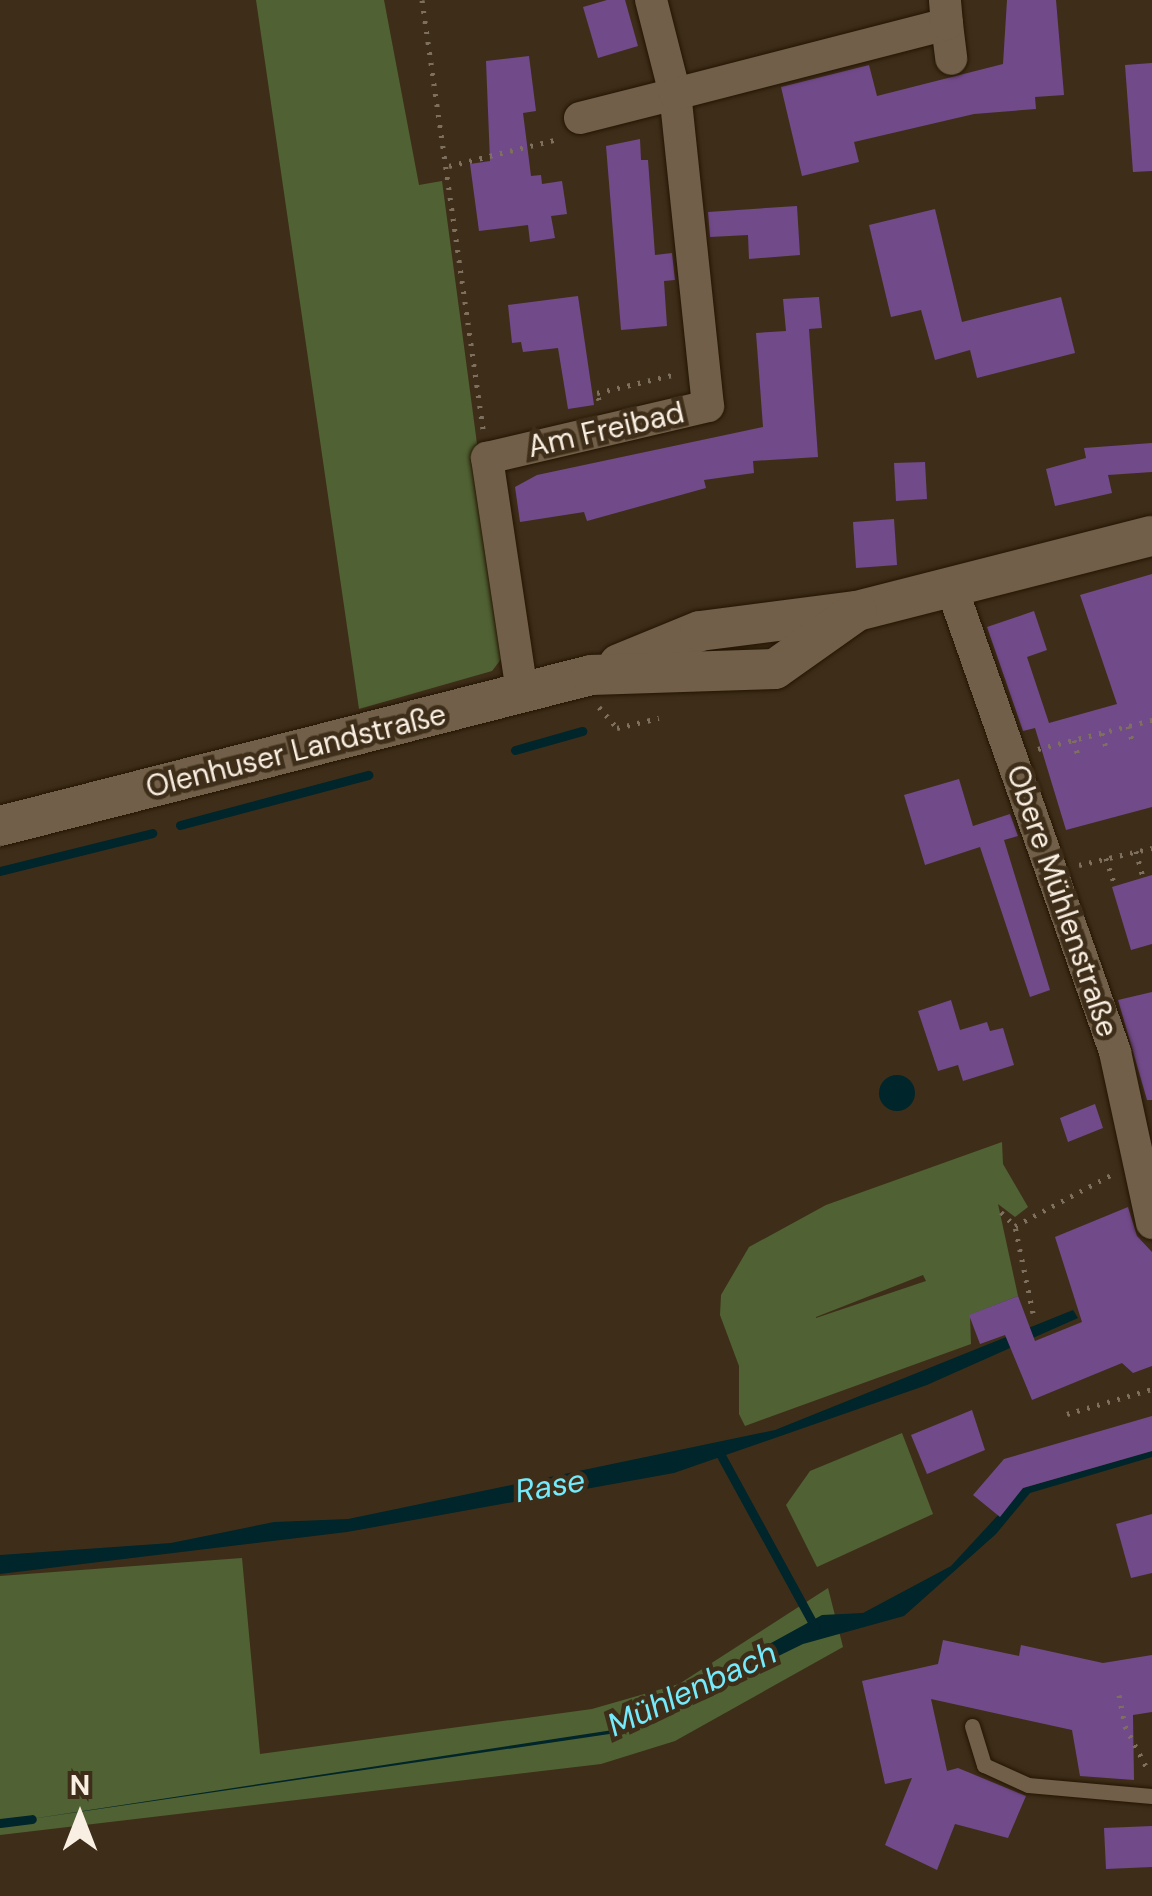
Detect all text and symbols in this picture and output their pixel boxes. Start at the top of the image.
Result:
street label: Am Freibad [524,395,688,465]
street label: Olenhuser Landstraße [142,696,450,806]
street label: Obere Mühlenstraße [999,760,1125,1042]
water label: Rase [512,1461,588,1511]
water label: Mühlenbach [601,1633,783,1745]
north arrow [30,1766,130,1866]
text: N [70,1767,90,1804]

